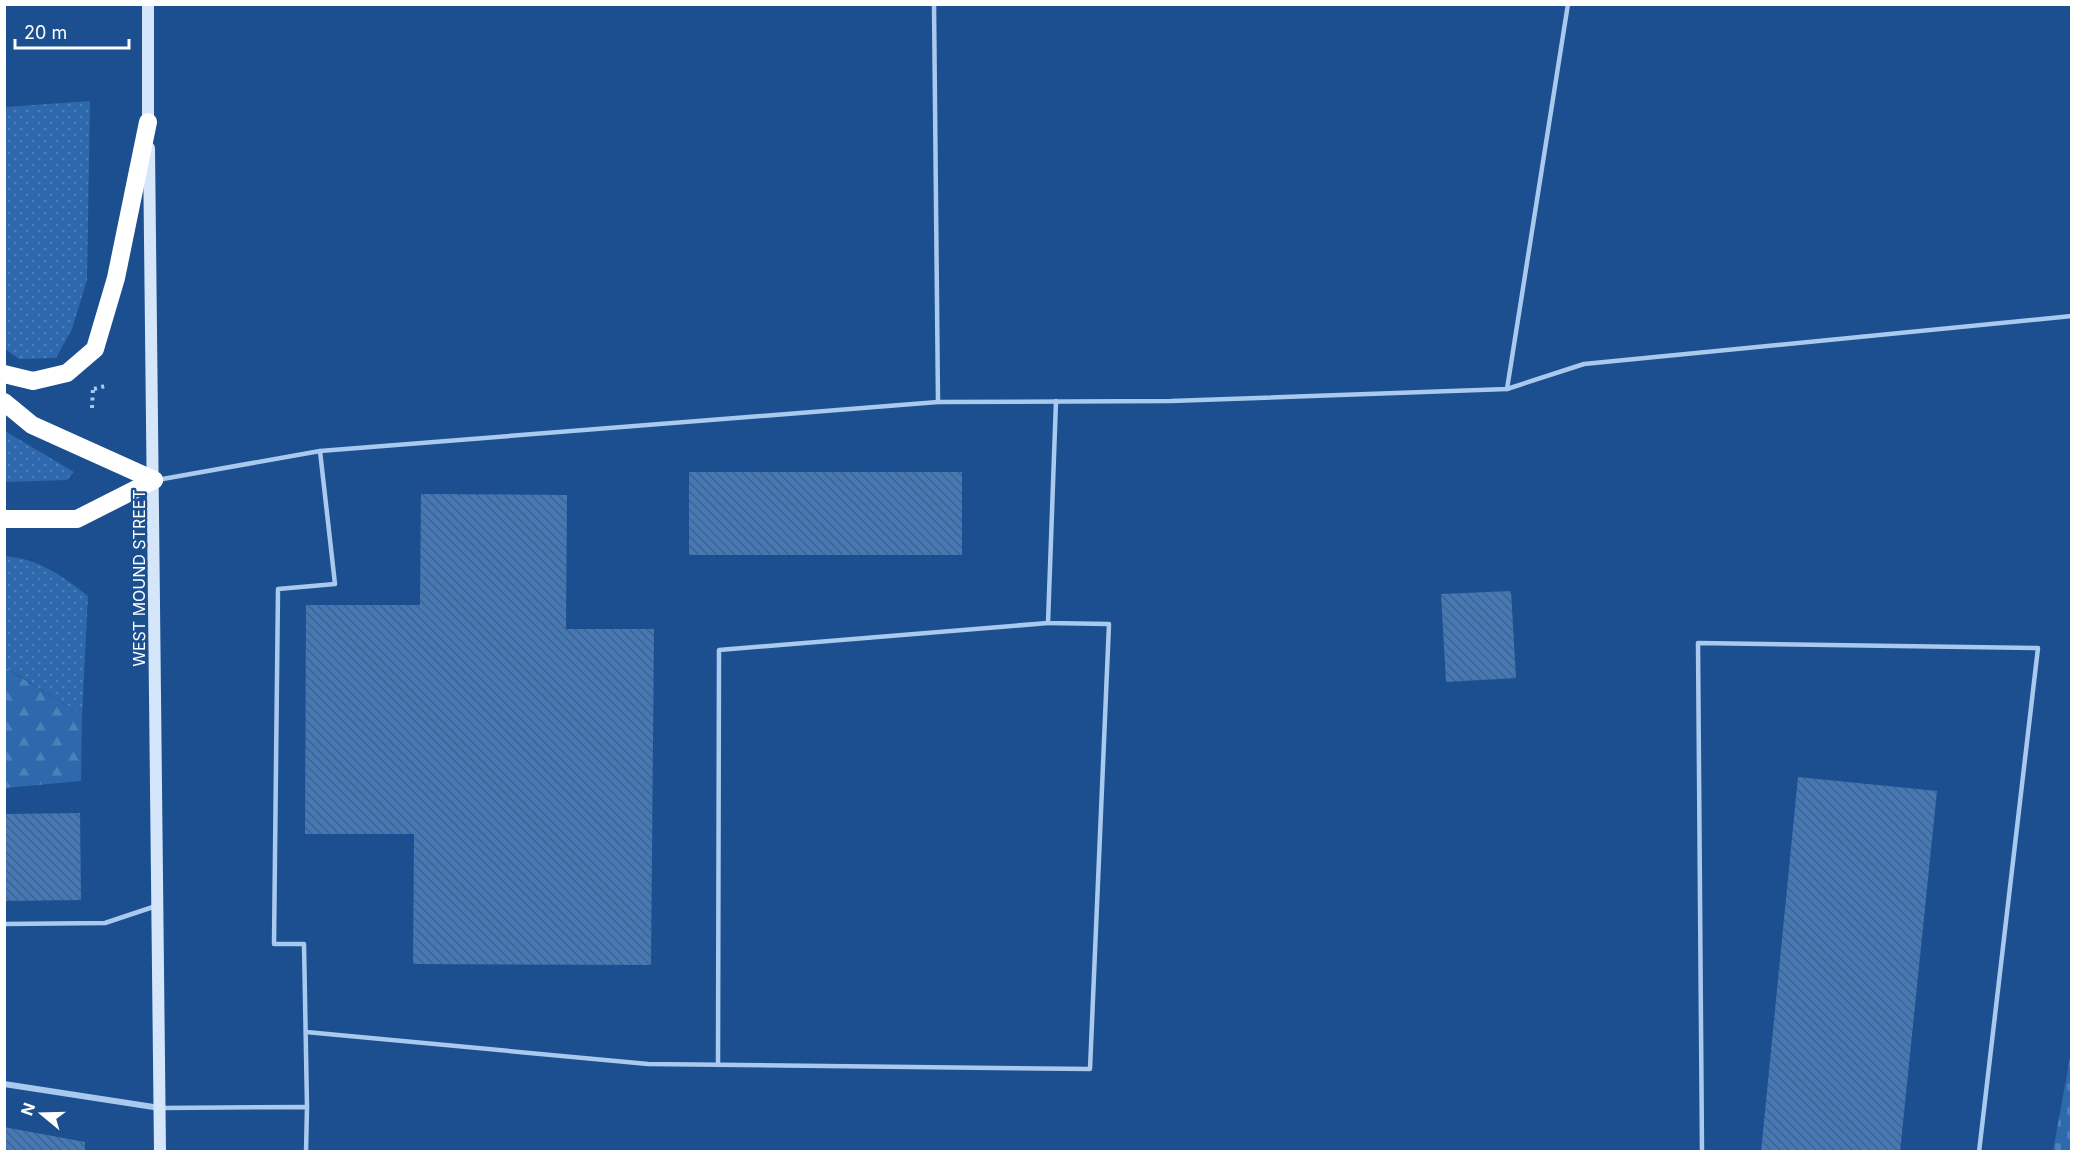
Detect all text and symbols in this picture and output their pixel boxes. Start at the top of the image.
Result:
scale bar [15,12,129,50]
text: 20 m [24,22,67,43]
street label: WEST MOUND STREET [129,489,149,667]
north arrow [12,1084,72,1144]
text: N [16,1100,39,1118]

